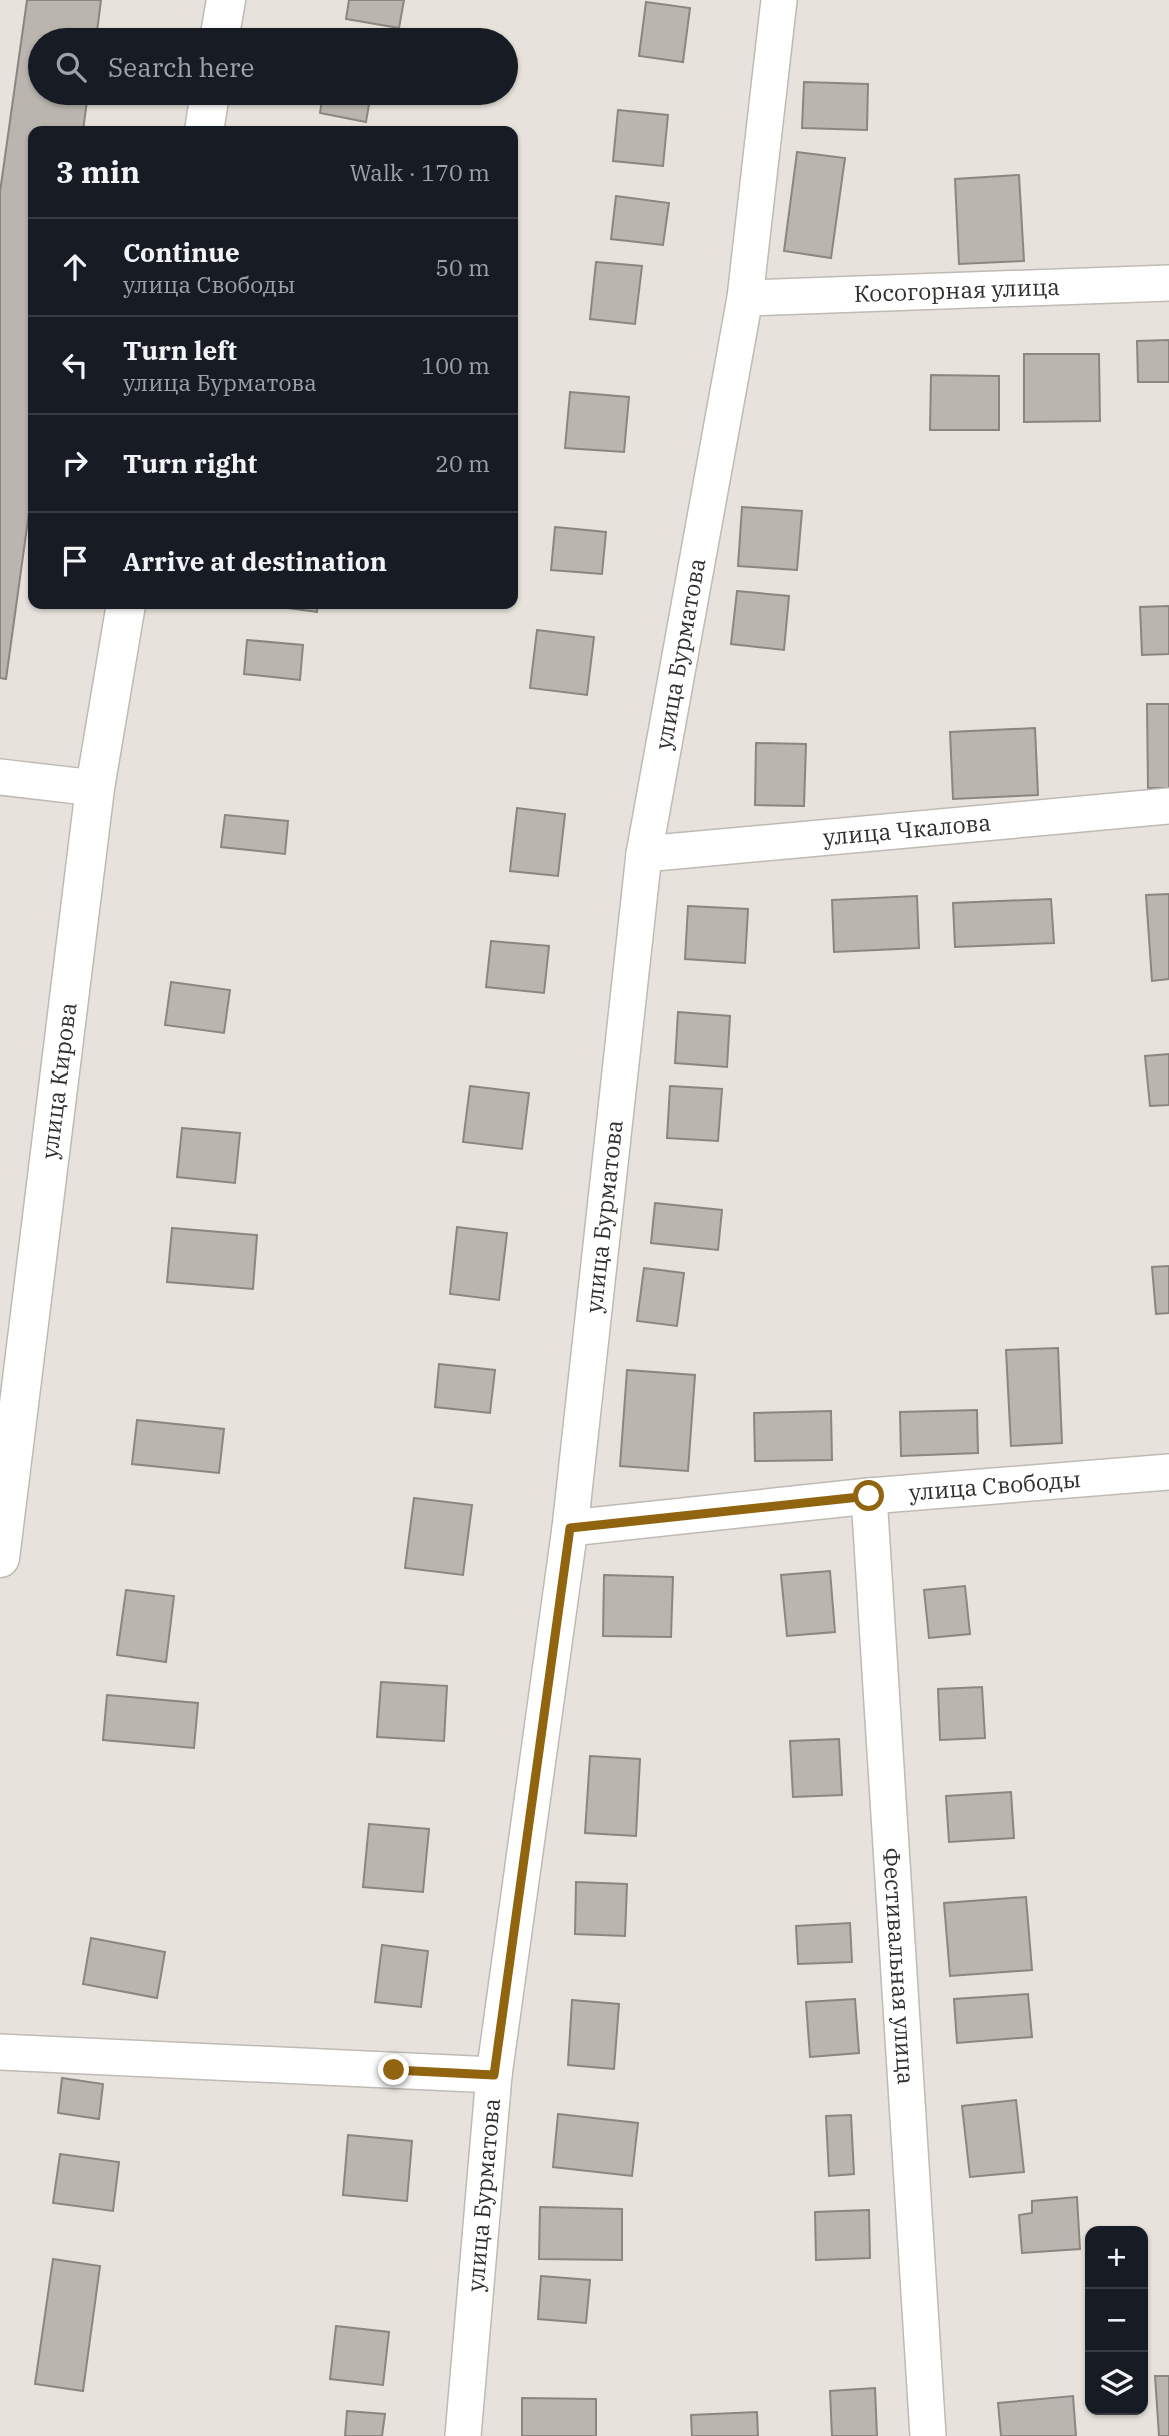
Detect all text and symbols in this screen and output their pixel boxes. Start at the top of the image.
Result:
search box [28,28,518,105]
icon: search [52,48,90,86]
text: Search here [108,50,254,84]
text: 3 min [56,152,140,191]
text: Walk · 170 m [349,157,490,187]
text: Continue [123,235,240,269]
icon: ahead [56,248,94,286]
text: 50 m [435,252,490,282]
text: улица Свободы [123,269,295,299]
street label: Косогорная улица [853,271,1060,308]
text: Turn left [123,333,237,367]
icon: left [56,346,94,384]
text: 100 m [421,350,490,380]
text: улица Бурматова [123,367,317,397]
icon: right [56,444,94,482]
text: Turn right [123,446,257,480]
text: 20 m [435,448,490,478]
icon: arrive [56,542,94,580]
text: Arrive at destination [123,544,387,578]
street label: улица Бурматова [647,556,711,752]
street label: улица Чкалова [822,806,992,852]
street label: улица Кирова [33,1001,82,1160]
street label: улица Бурматова [578,1118,629,1314]
street label: улица Свободы [908,1463,1082,1507]
route start [853,1480,884,1511]
street label: Фестивальная улица [877,1847,922,2085]
route end [378,2054,409,2085]
street label: улица Бурматова [459,2097,506,2293]
map controls [1085,2226,1148,2415]
button: + [1085,2226,1148,2289]
button: − [1085,2289,1148,2352]
button: layers [1085,2352,1148,2415]

